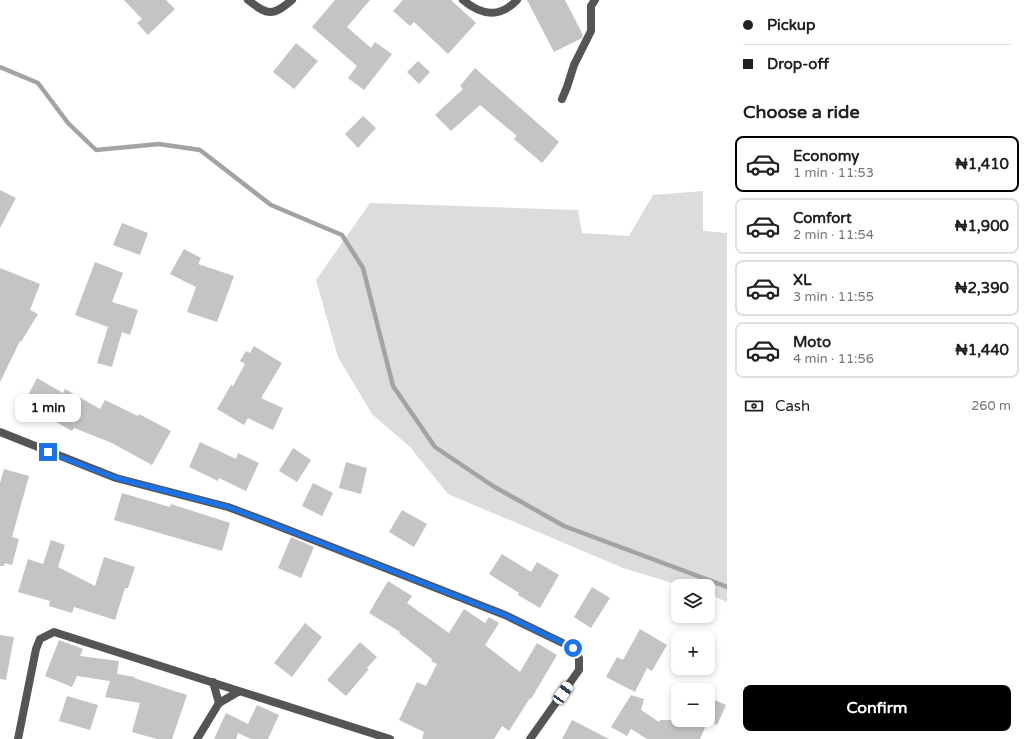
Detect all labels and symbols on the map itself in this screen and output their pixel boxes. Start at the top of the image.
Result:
callout: 1 min [15,394,81,422]
route end [39,443,57,461]
route start [564,639,582,657]
car [551,680,575,706]

